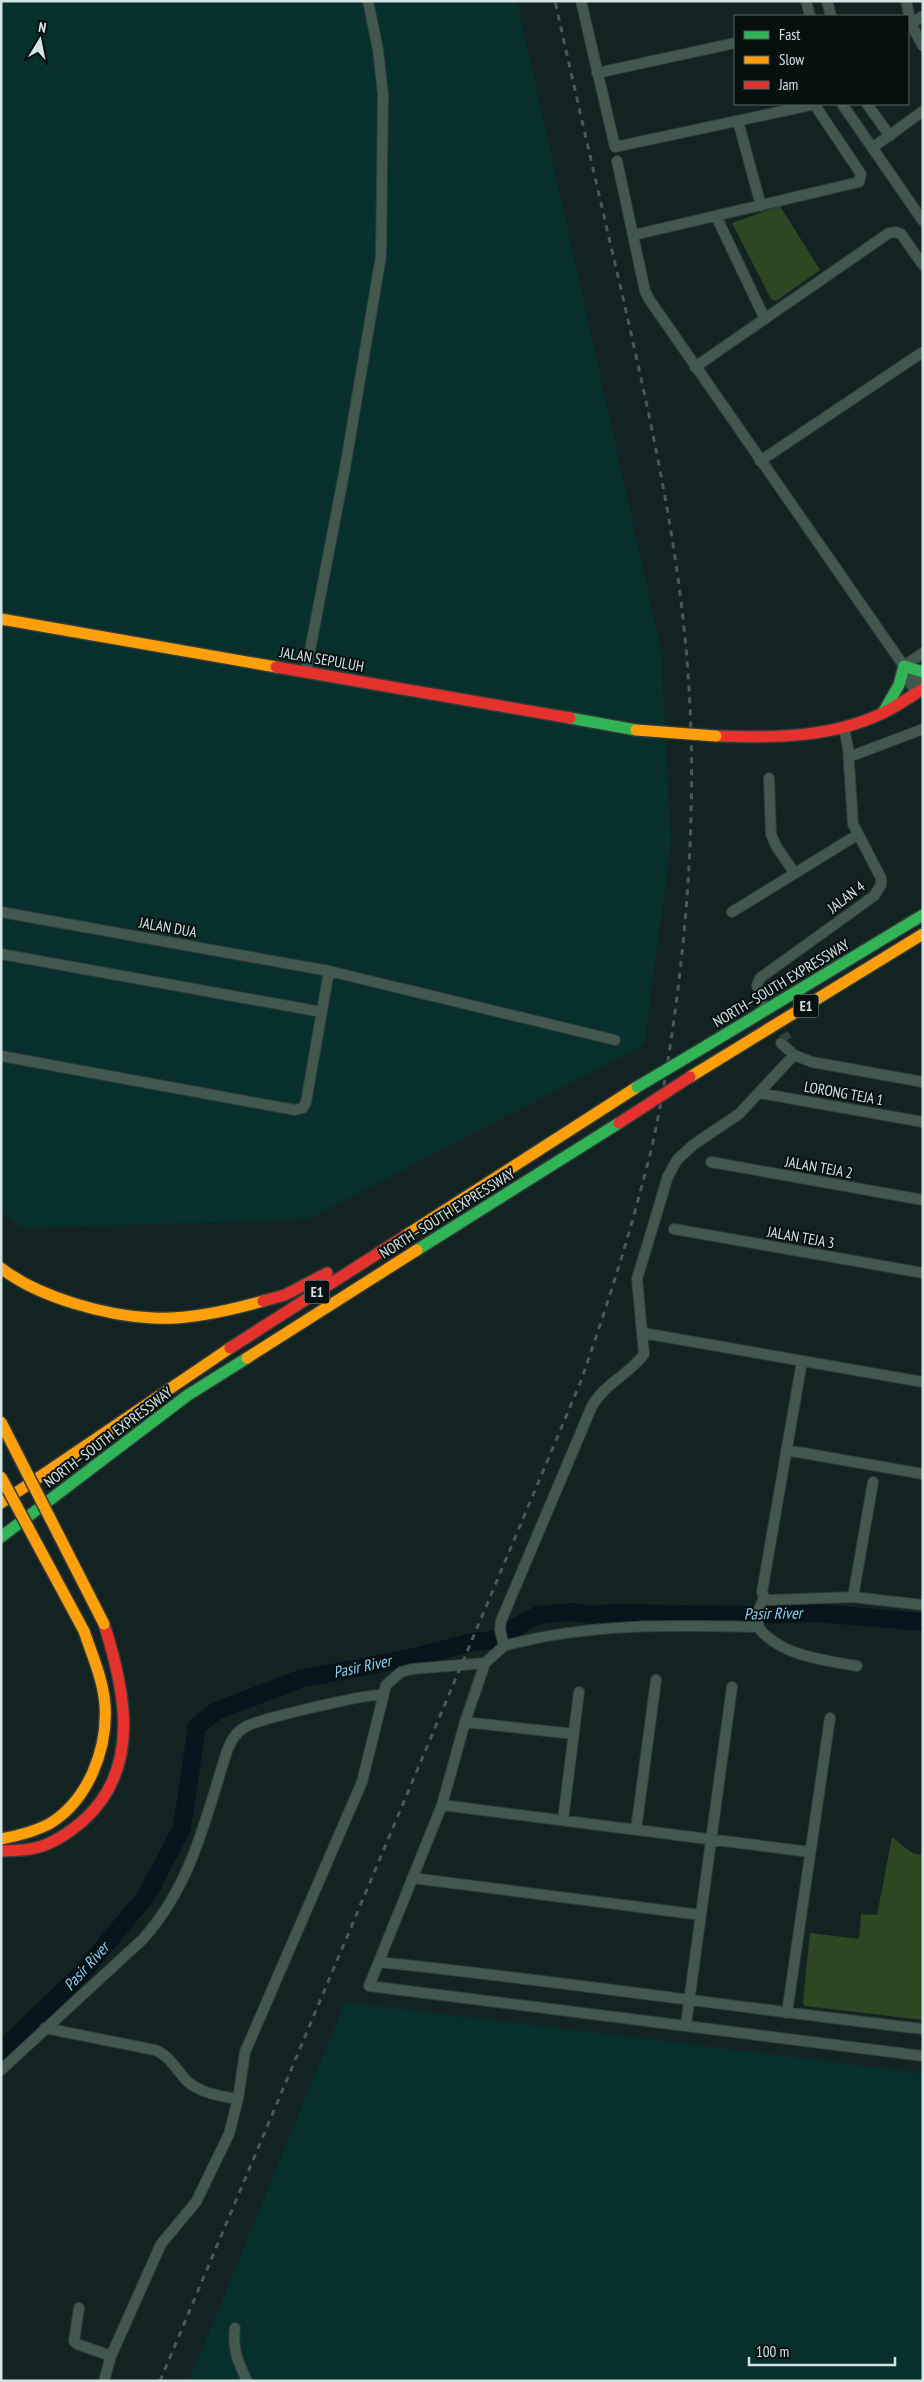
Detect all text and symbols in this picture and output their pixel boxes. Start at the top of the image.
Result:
north arrow [15,15,65,65]
legend [734,15,909,105]
text: N [37,18,48,37]
text: Fast [779,25,800,44]
text: Slow [779,50,804,69]
text: Jam [778,75,798,94]
street label: JALAN SEPULUH [278,642,365,676]
street label: JALAN 4 [823,877,869,918]
street label: JALAN DUA [137,912,199,942]
street label: NORTH–SOUTH EXPRESSWAY [709,935,853,1031]
road number: E1 [794,994,818,1018]
street label: LORONG TEJA 1 [803,1077,885,1109]
street label: JALAN TEJA 2 [783,1152,854,1182]
street label: NORTH–SOUTH EXPRESSWAY [376,1164,518,1262]
street label: JALAN TEJA 3 [765,1222,836,1252]
road number: E1 [304,1280,330,1304]
street label: NORTH–SOUTH EXPRESSWAY [40,1382,176,1491]
water label: Pasir River [744,1602,805,1624]
water label: Pasir River [331,1650,395,1682]
water label: Pasir River [59,1936,115,1994]
scale bar [749,2334,895,2366]
text: 100 m [756,2342,789,2361]

